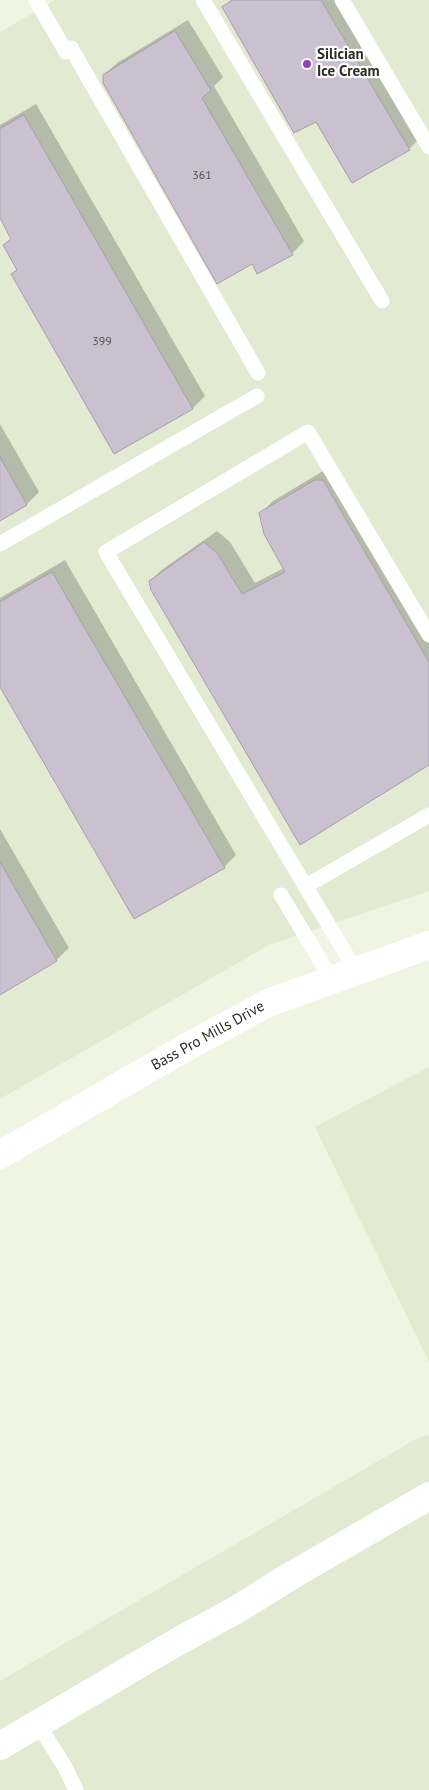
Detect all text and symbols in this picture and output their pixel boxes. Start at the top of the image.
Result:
place label: Silician Ice Cream [317,46,380,81]
marker: Silician Ice Cream [301,58,313,70]
house number: 361 [192,169,212,183]
house number: 399 [92,335,112,349]
street label: Bass Pro Mills Drive [148,997,268,1075]

